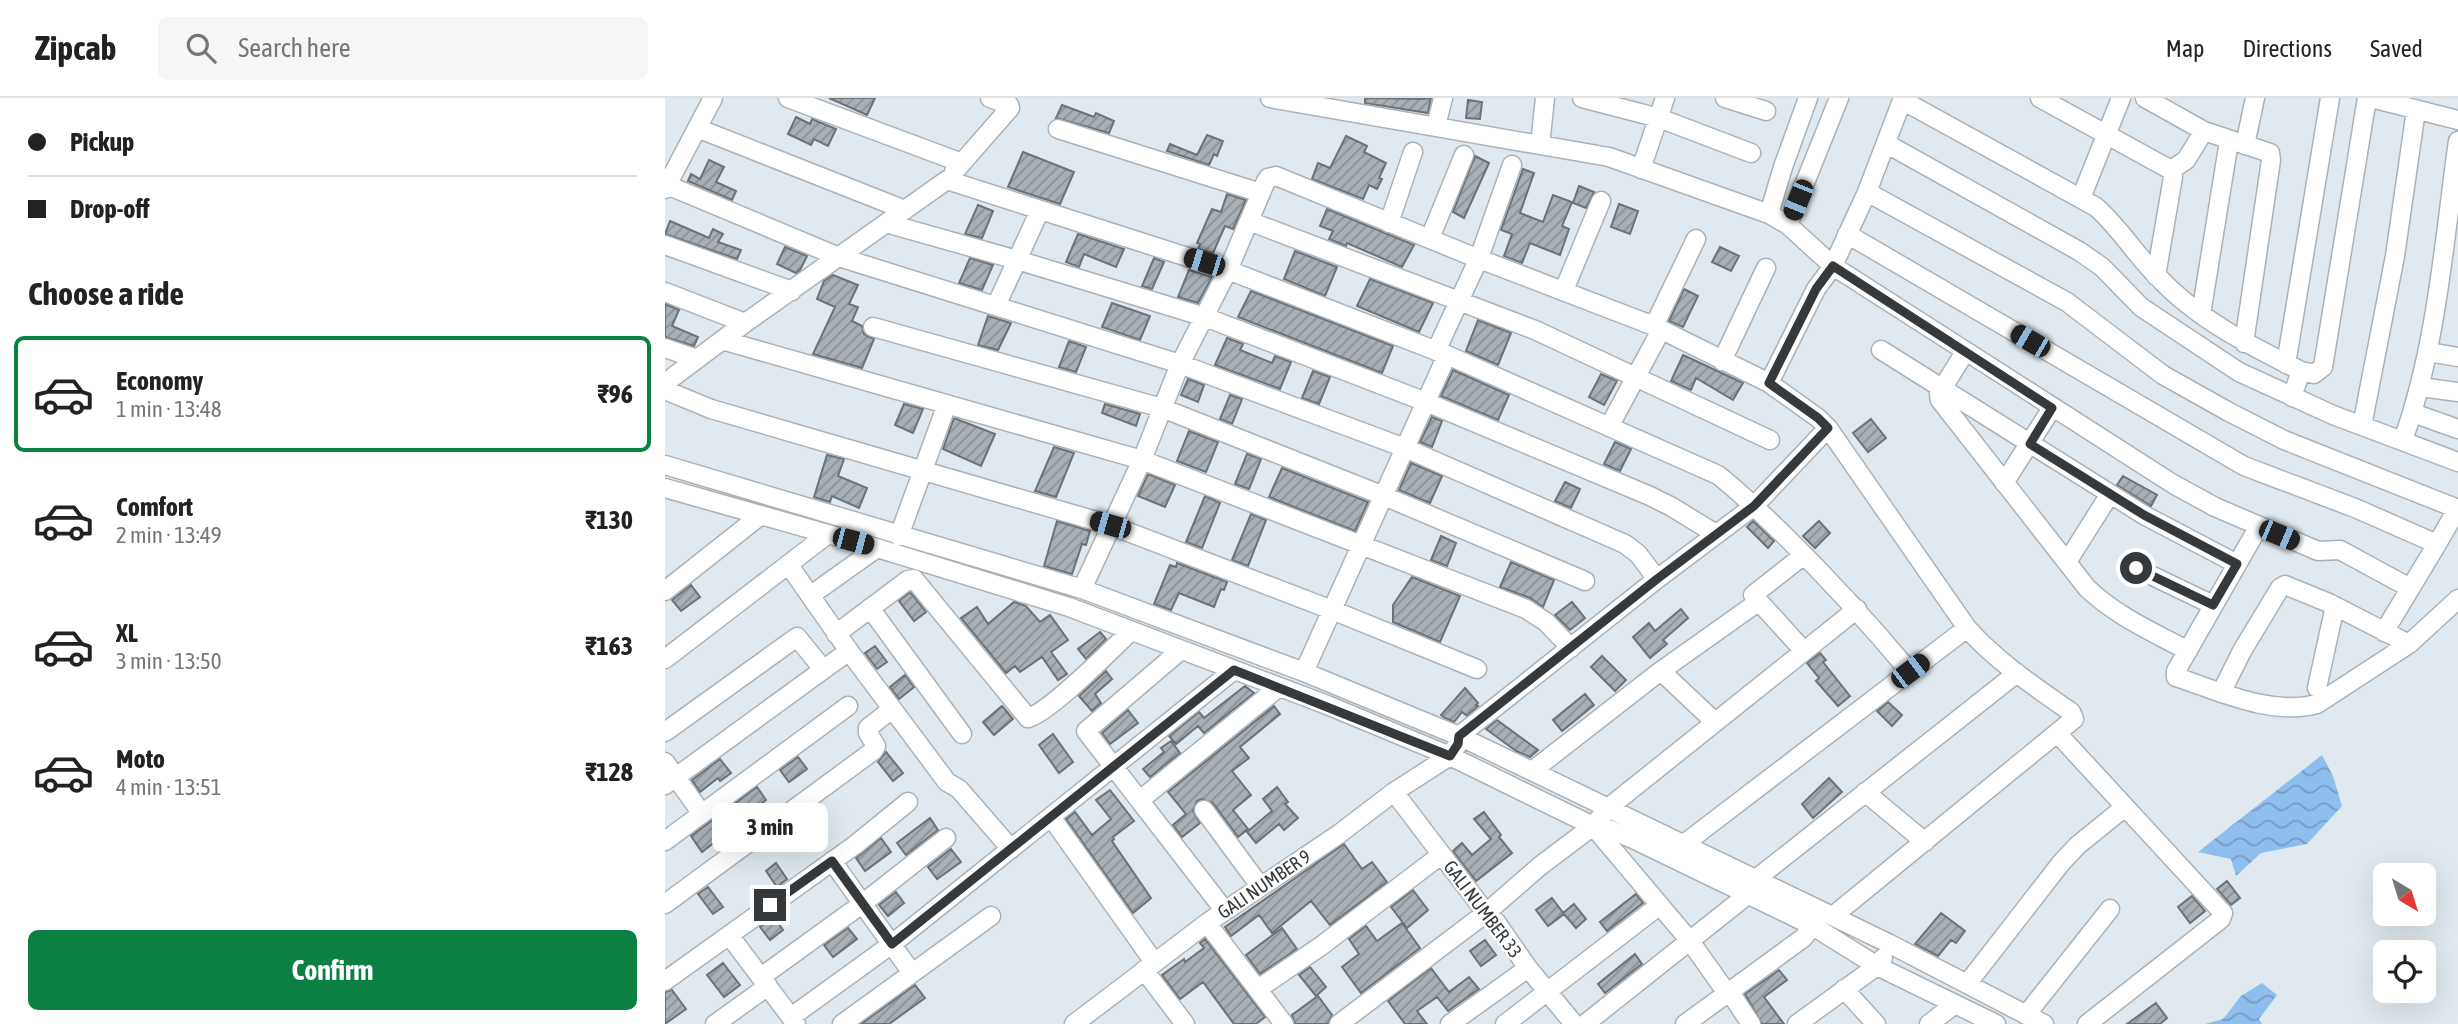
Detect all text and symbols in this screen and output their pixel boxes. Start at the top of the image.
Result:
search box [158,17,648,80]
text: Zipcab [35,29,116,67]
icon: search [182,29,220,67]
text: Search here [238,33,350,63]
text: Map [2166,35,2204,62]
text: Directions [2242,35,2332,62]
text: Saved [2370,35,2423,62]
text: Pickup [70,127,134,157]
car [1781,177,1816,223]
text: Drop-off [70,194,150,224]
car [1181,246,1228,278]
text: Choose a ride [28,275,184,312]
car [2007,321,2054,361]
icon: car [32,363,95,426]
text: Economy [116,366,203,396]
text: ₹96 [597,379,633,409]
text: 1 min · 13:48 [116,396,222,422]
icon: car [32,489,95,552]
text: Comfort [116,492,193,522]
text: ₹130 [585,505,633,535]
car [1087,509,1134,541]
car [2256,517,2303,553]
text: 2 min · 13:49 [116,522,222,548]
car [830,525,877,557]
route start [2120,552,2152,584]
icon: car [32,615,95,678]
text: XL [116,618,138,648]
text: ₹163 [585,631,633,661]
text: 3 min · 13:50 [116,648,222,674]
car [1887,650,1934,692]
icon: car [32,741,95,804]
text: Moto [116,744,165,774]
text: ₹128 [585,757,633,787]
text: 4 min · 13:51 [116,774,222,800]
callout: 3 min [712,804,828,852]
text: 3 min [747,814,793,840]
street label: GALI NUMBER 9 [1213,845,1315,923]
street label: GALI NUMBER 33 [1439,856,1527,962]
north arrow [2373,863,2436,926]
map controls [2373,863,2436,1003]
route end [754,889,786,921]
button: Confirm [28,930,637,1010]
button: locate [2373,940,2436,1003]

